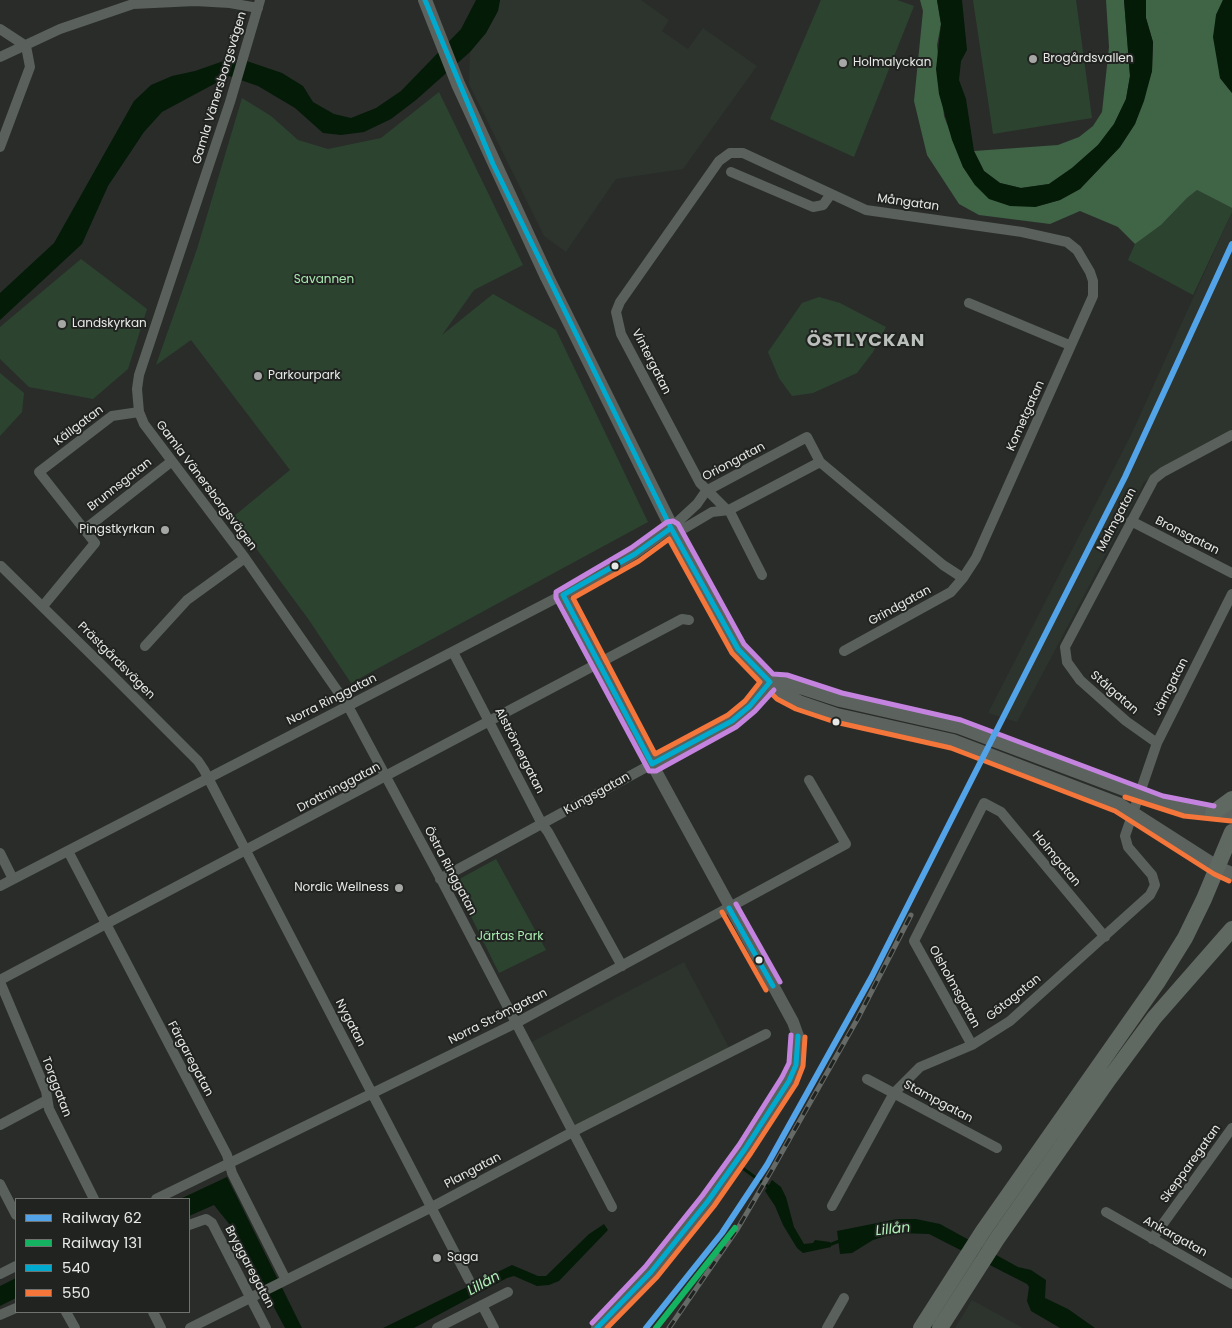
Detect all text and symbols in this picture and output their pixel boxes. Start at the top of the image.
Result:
street label: Gamla Vänersborgsvägen [190,10,250,166]
place label: Brogårdsvallen [1043,52,1133,66]
marker: Brogårdsvallen [1027,53,1039,65]
place label: Holmalyckan [853,56,931,70]
marker: Holmalyckan [837,57,849,69]
street label: Mångatan [876,192,940,214]
park label: Savannen [294,273,354,287]
place label: Landskyrkan [72,317,147,331]
marker: Landskyrkan [56,318,68,330]
street label: Vintergatan [628,327,674,397]
district label: ÖSTLYCKAN [806,330,926,352]
place label: Parkourpark [268,369,340,383]
marker: Parkourpark [252,370,264,382]
street label: Kometgatan [1004,379,1048,453]
street label: Källgatan [52,403,106,449]
street label: Gamla Vänersborgsvägen [152,418,260,554]
street label: Oriongatan [700,440,768,484]
street label: Brunnsgatan [85,455,155,515]
street label: Malmgatan [1094,486,1140,554]
street label: Bronsgatan [1153,514,1221,558]
place label: Pingstkyrkan [79,523,155,537]
marker: Pingstkyrkan [159,524,171,536]
unlabelled marker [610,561,620,571]
street label: Grindgatan [866,583,934,629]
street label: Prästgårdsvägen [74,619,158,703]
street label: Järngatan [1150,656,1192,718]
street label: Stålgatan [1087,668,1141,718]
street label: Norra Ringgatan [285,671,379,729]
street label: Alströmergatan [491,706,547,796]
unlabelled marker [831,717,841,727]
street label: Drottninggatan [295,760,383,816]
street label: Kungsgatan [561,770,633,818]
street label: Östra Ringgatan [421,824,479,918]
street label: Holmgatan [1029,828,1083,890]
place label: Nordic Wellness [294,881,389,895]
marker: Nordic Wellness [393,882,405,894]
park label: Järtas Park [477,930,543,944]
street label: Olsholmsgatan [925,943,983,1031]
unlabelled marker [754,955,764,965]
street label: Götagatan [984,972,1044,1024]
street label: Norra Strömgatan [446,986,550,1048]
street label: Nygatan [332,997,368,1049]
street label: Färgaregatan [164,1019,216,1099]
street label: Torggatan [38,1055,74,1119]
street label: Stampgatan [901,1078,975,1126]
street label: Skepparegatan [1158,1122,1224,1206]
street label: Plangatan [442,1150,504,1192]
legend [15,1198,190,1313]
text: Railway 62 [62,1207,142,1228]
street label: Ankargatan [1140,1214,1210,1260]
water label: Lillån [875,1220,911,1240]
street label: Bryggaregatan [221,1223,277,1311]
text: Railway 131 [62,1232,142,1253]
place label: Saga [447,1251,478,1265]
marker: Saga [431,1252,443,1264]
text: 540 [62,1257,90,1278]
water label: Lillån [465,1268,503,1300]
text: 550 [62,1282,90,1303]

